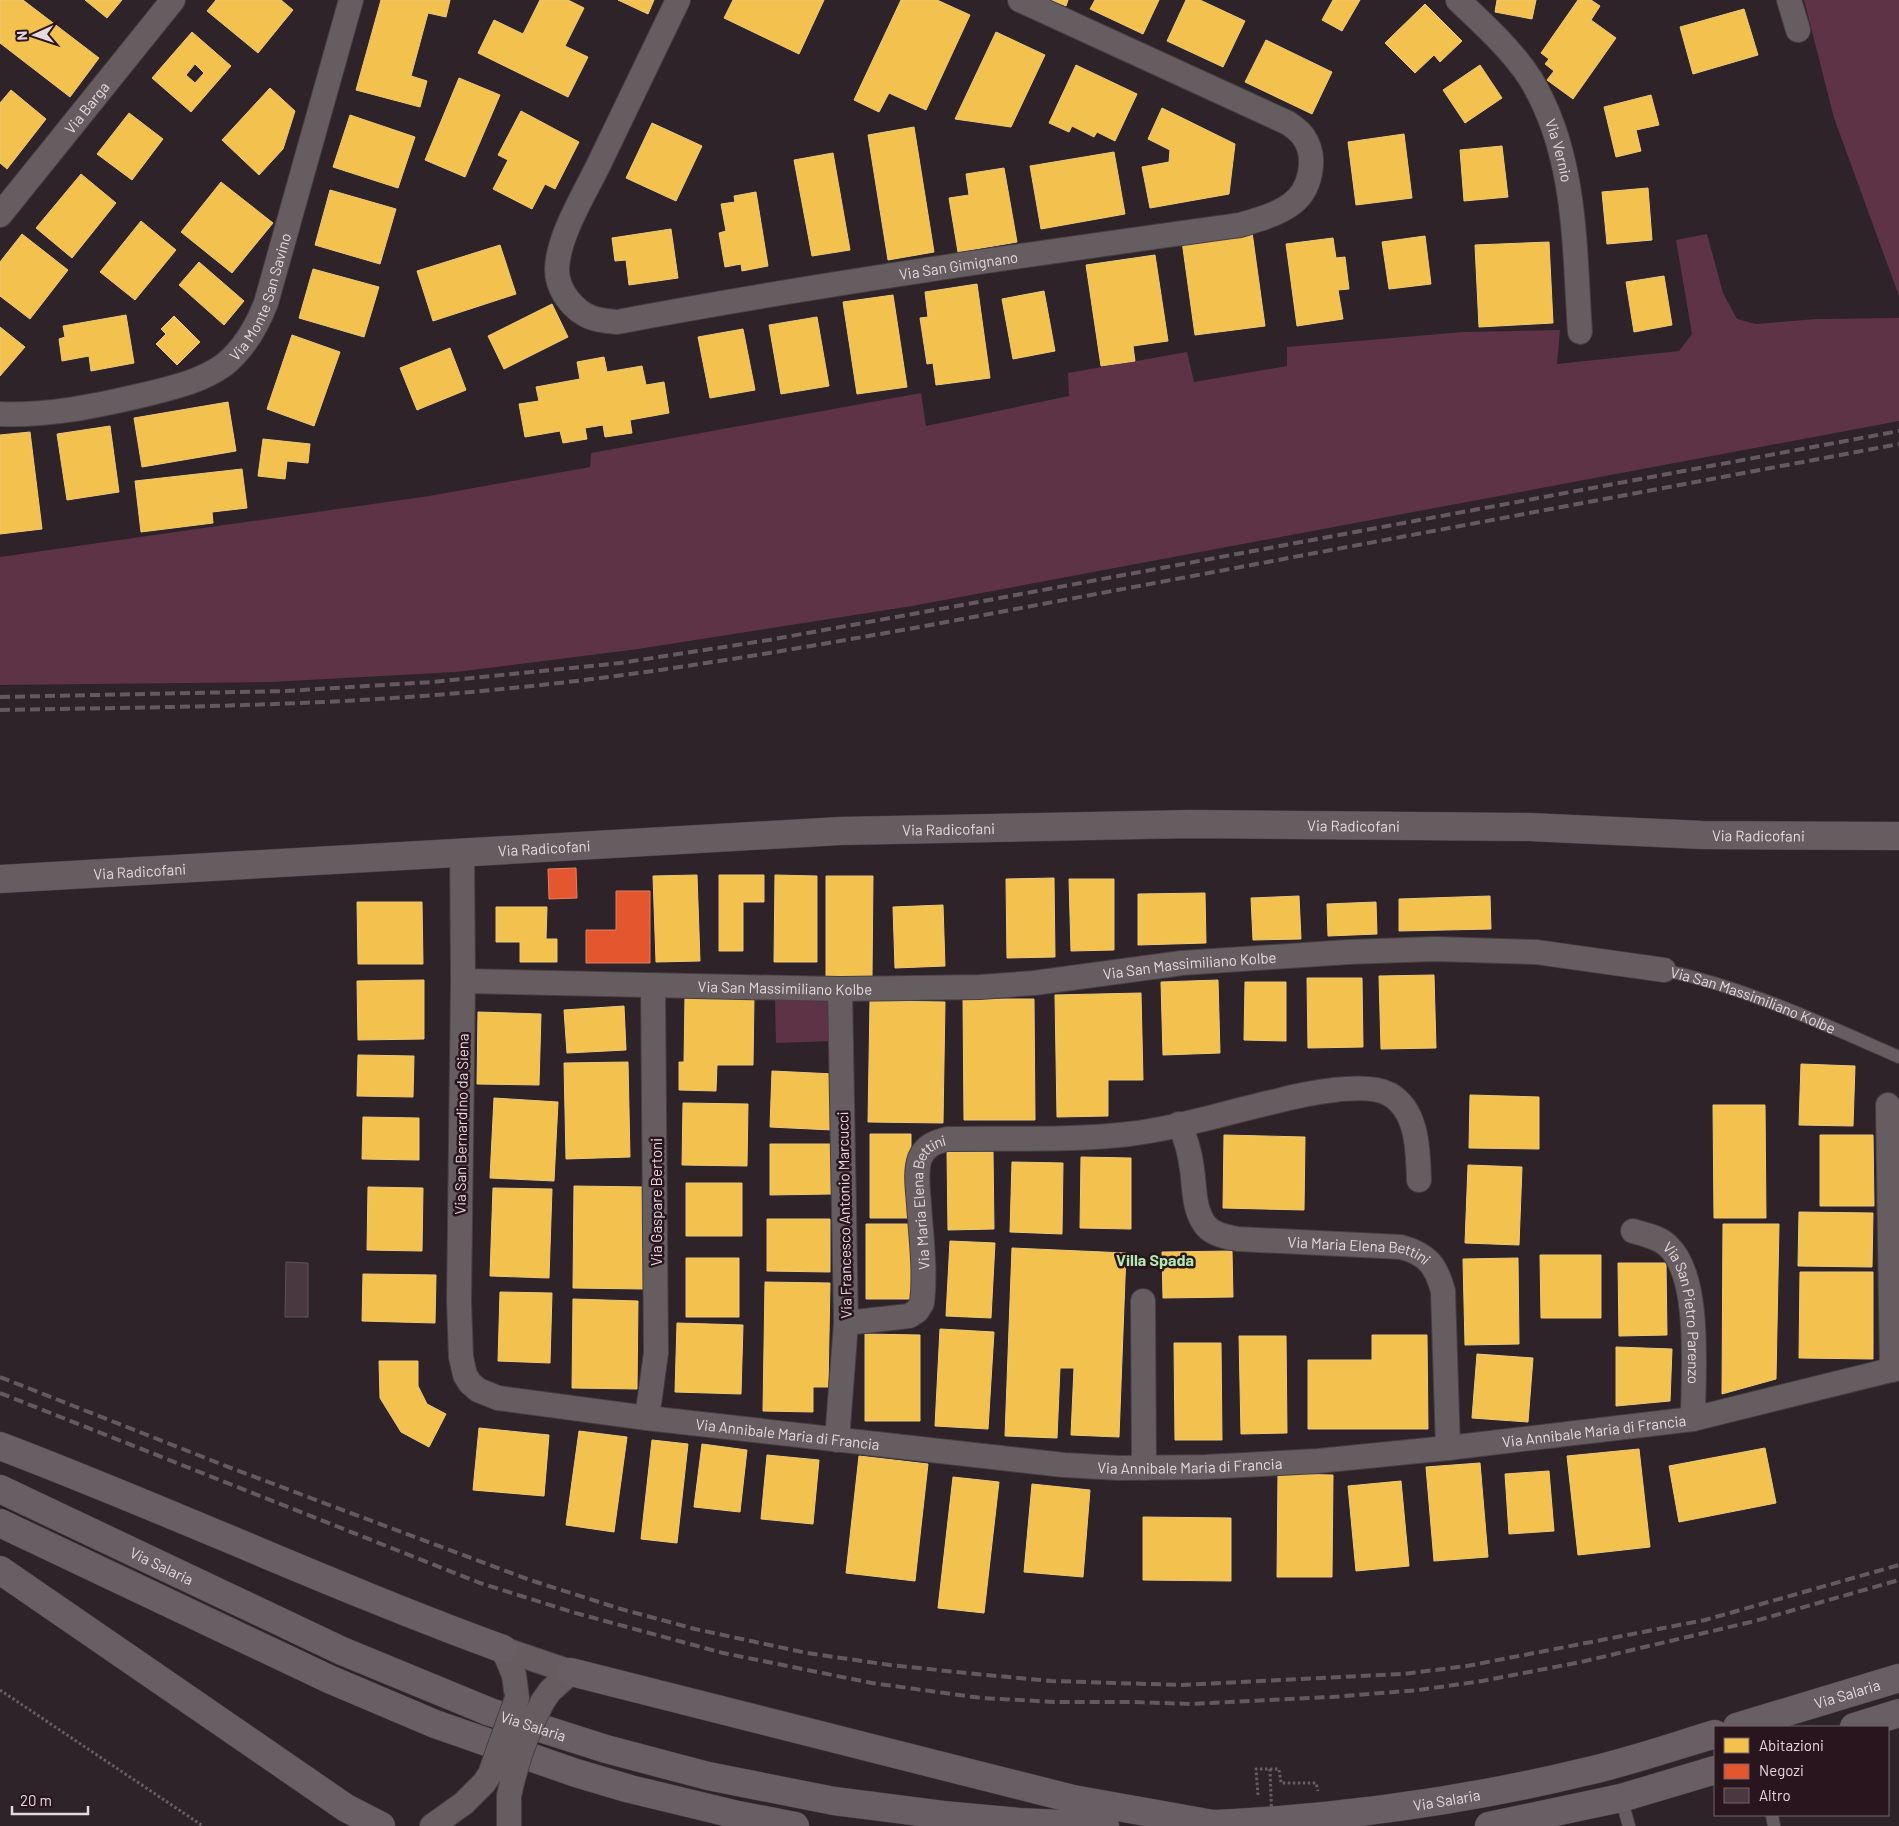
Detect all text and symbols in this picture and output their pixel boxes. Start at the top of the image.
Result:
north arrow [10,10,60,60]
text: N [13,31,30,41]
street label: Via Barga [60,78,113,137]
street label: Via Vernio [1542,116,1576,184]
street label: Via Monte San Savino [225,231,294,364]
street label: Via San Gimignano [898,247,1019,283]
street label: Via Radicofani [1307,816,1400,835]
street label: Via Radicofani [902,819,995,839]
street label: Via Radicofani [1712,826,1805,845]
street label: Via Radicofani [497,836,591,860]
street label: Via Radicofani [93,859,187,883]
street label: Via San Massimiliano Kolbe [1102,948,1277,983]
street label: Via San Massimiliano Kolbe [1669,963,1839,1037]
street label: Via San Massimiliano Kolbe [698,977,872,998]
street label: Via San Bernardino da Siena [450,1033,472,1215]
street label: Via Francesco Antonio Marcucci [833,1111,855,1319]
street label: Via Maria Elena Bettini [908,1131,948,1270]
street label: Via Gaspare Bertoni [647,1138,665,1266]
street label: Via Maria Elena Bettini [1287,1232,1435,1268]
street label: Via San Pietro Parenzo [1660,1238,1703,1384]
district label: Villa Spada [1116,1250,1194,1269]
street label: Via Annibale Maria di Francia [1501,1411,1687,1451]
street label: Via Annibale Maria di Francia [695,1415,881,1453]
street label: Via Annibale Maria di Francia [1097,1454,1283,1477]
street label: Via Salaria [127,1543,196,1588]
street label: Via Salaria [1812,1675,1882,1712]
street label: Via Salaria [498,1707,568,1745]
legend [1714,1726,1889,1816]
text: Abitazioni [1759,1736,1824,1754]
text: Negozi [1759,1761,1804,1779]
scale bar [12,1784,89,1816]
street label: Via Salaria [1412,1785,1482,1814]
text: Altro [1759,1786,1791,1804]
text: 20 m [20,1791,52,1809]

